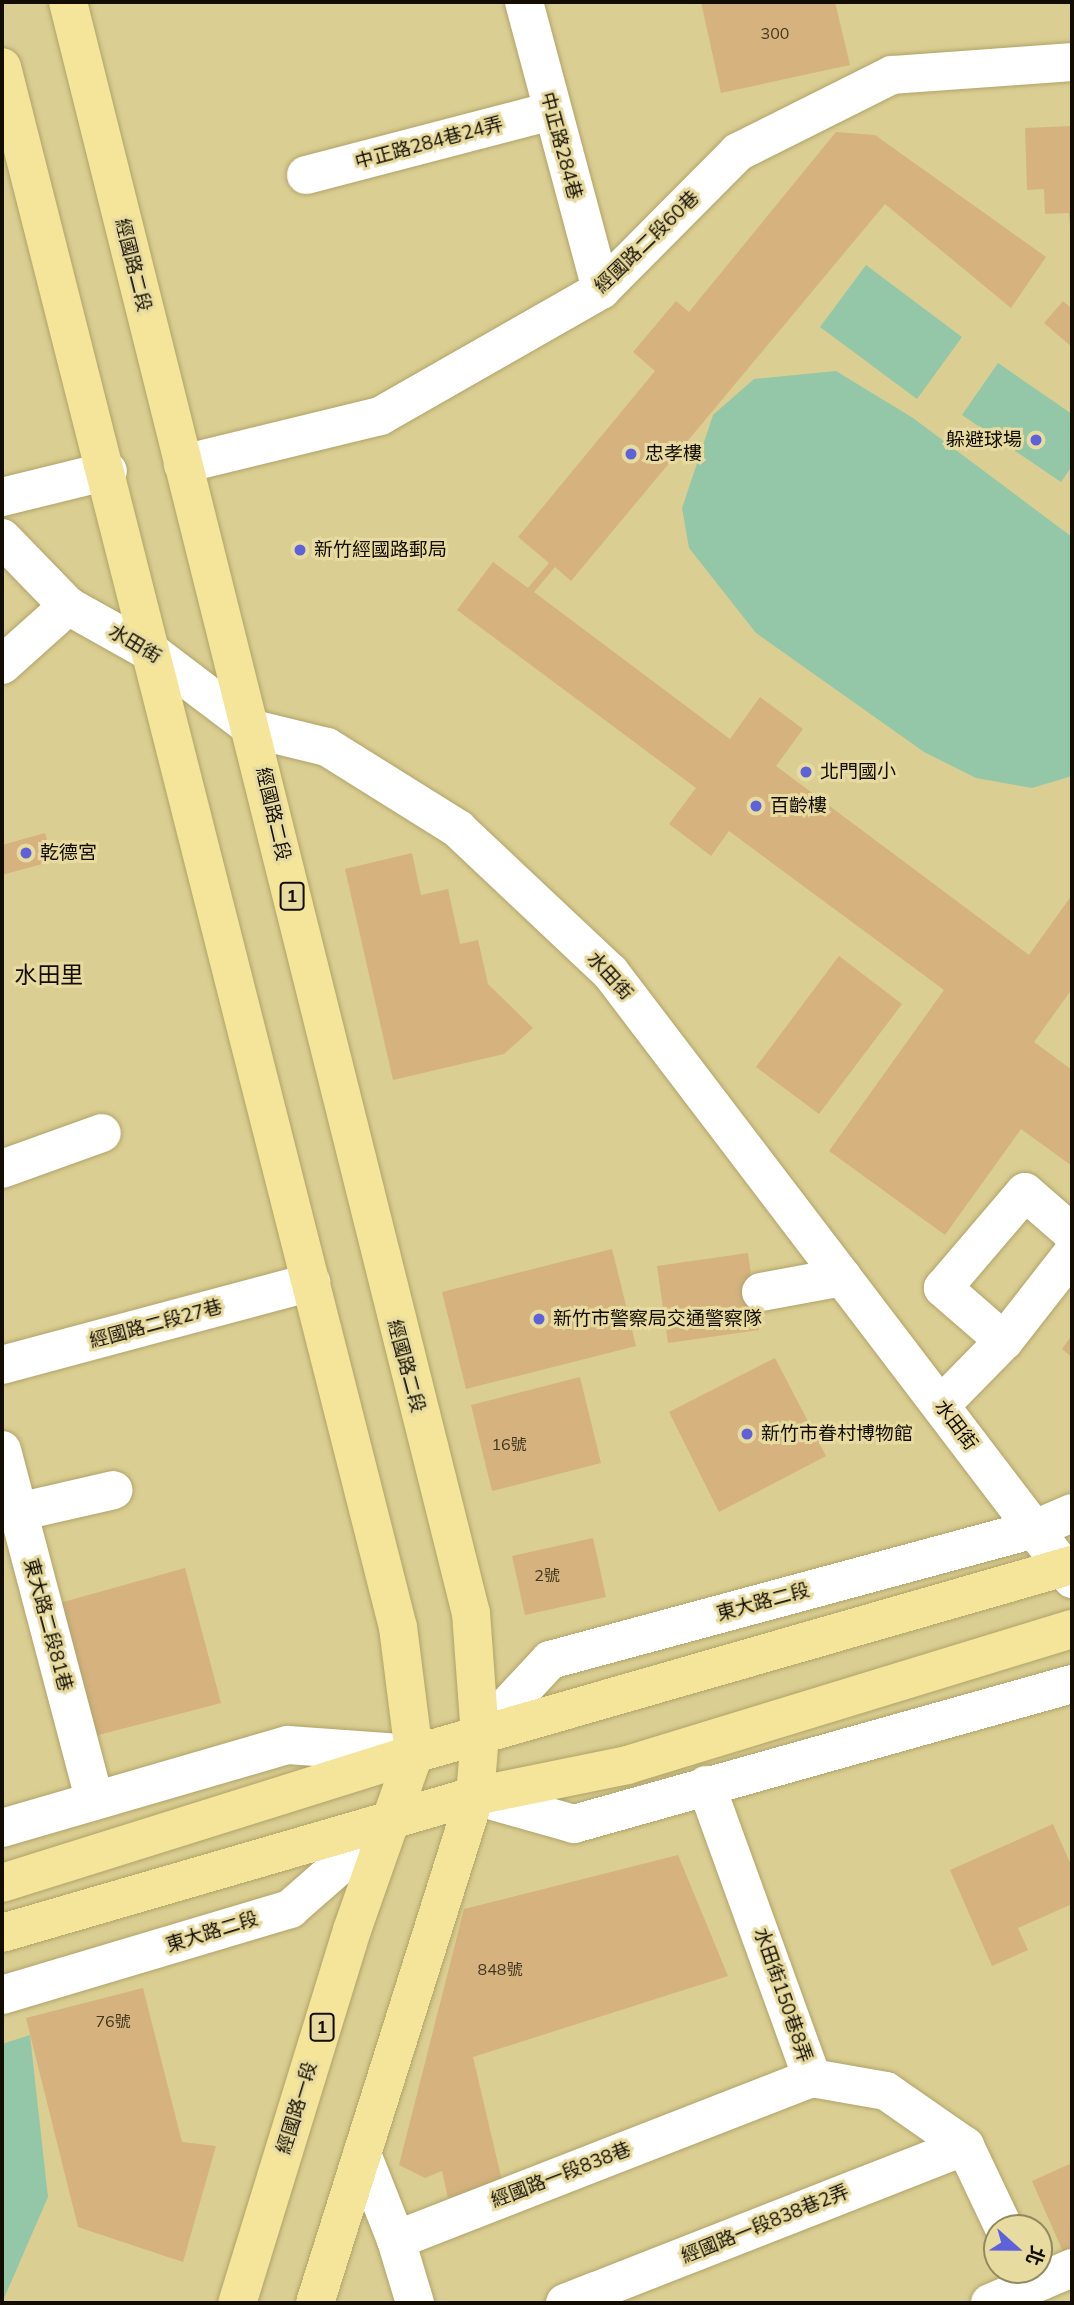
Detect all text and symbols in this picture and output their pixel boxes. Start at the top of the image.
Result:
house number: 300 [761,23,789,43]
street label: 中正路284巷 [536,90,586,202]
street label: 中正路284巷24弄 [353,112,505,174]
street label: 經國路二段60巷 [590,186,704,298]
street label: 經國路二段 [110,216,156,314]
place label: 躲避球場 [946,429,1022,451]
marker: 躲避球場 [1028,432,1044,448]
place label: 忠孝樓 [645,443,702,465]
marker: 忠孝樓 [623,446,639,462]
place label: 新竹經國路郵局 [314,539,447,561]
marker: 新竹經國路郵局 [292,542,308,558]
street label: 水田街 [105,620,165,668]
place label: 北門國小 [820,761,896,783]
marker: 北門國小 [798,764,814,780]
street label: 經國路二段 [251,765,295,863]
place label: 百齡樓 [770,795,827,817]
marker: 百齡樓 [748,798,764,814]
place label: 乾德宮 [40,842,97,864]
marker: 乾德宮 [18,845,34,861]
road number: 1 [278,882,306,911]
street label: 水田街 [582,947,638,1005]
district label: 水田里 [15,961,83,989]
street label: 經國路二段27巷 [87,1295,225,1353]
place label: 新竹市警察局交通警察隊 [553,1308,762,1330]
marker: 新竹市警察局交通警察隊 [531,1311,547,1327]
street label: 經國路二段 [383,1317,429,1415]
street label: 水田街 [930,1395,982,1455]
place label: 新竹市眷村博物館 [761,1423,913,1445]
marker: 新竹市眷村博物館 [739,1426,755,1442]
house number: 16號 [491,1434,527,1454]
street label: 東大路二段81巷 [19,1556,77,1694]
house number: 2號 [534,1565,560,1585]
street label: 東大路二段 [714,1579,812,1625]
street label: 東大路二段 [163,1907,261,1957]
street label: 水田街150巷8弄 [749,1925,817,2065]
house number: 848號 [478,1959,522,1979]
house number: 76號 [95,2011,131,2031]
road number: 1 [308,2012,336,2041]
street label: 經國路一段 [272,2059,322,2157]
street label: 經國路一段838巷 [488,2138,634,2212]
street label: 經國路一段838巷2弄 [678,2180,852,2268]
north arrow [983,2214,1053,2284]
text: 北 [1021,2243,1050,2269]

